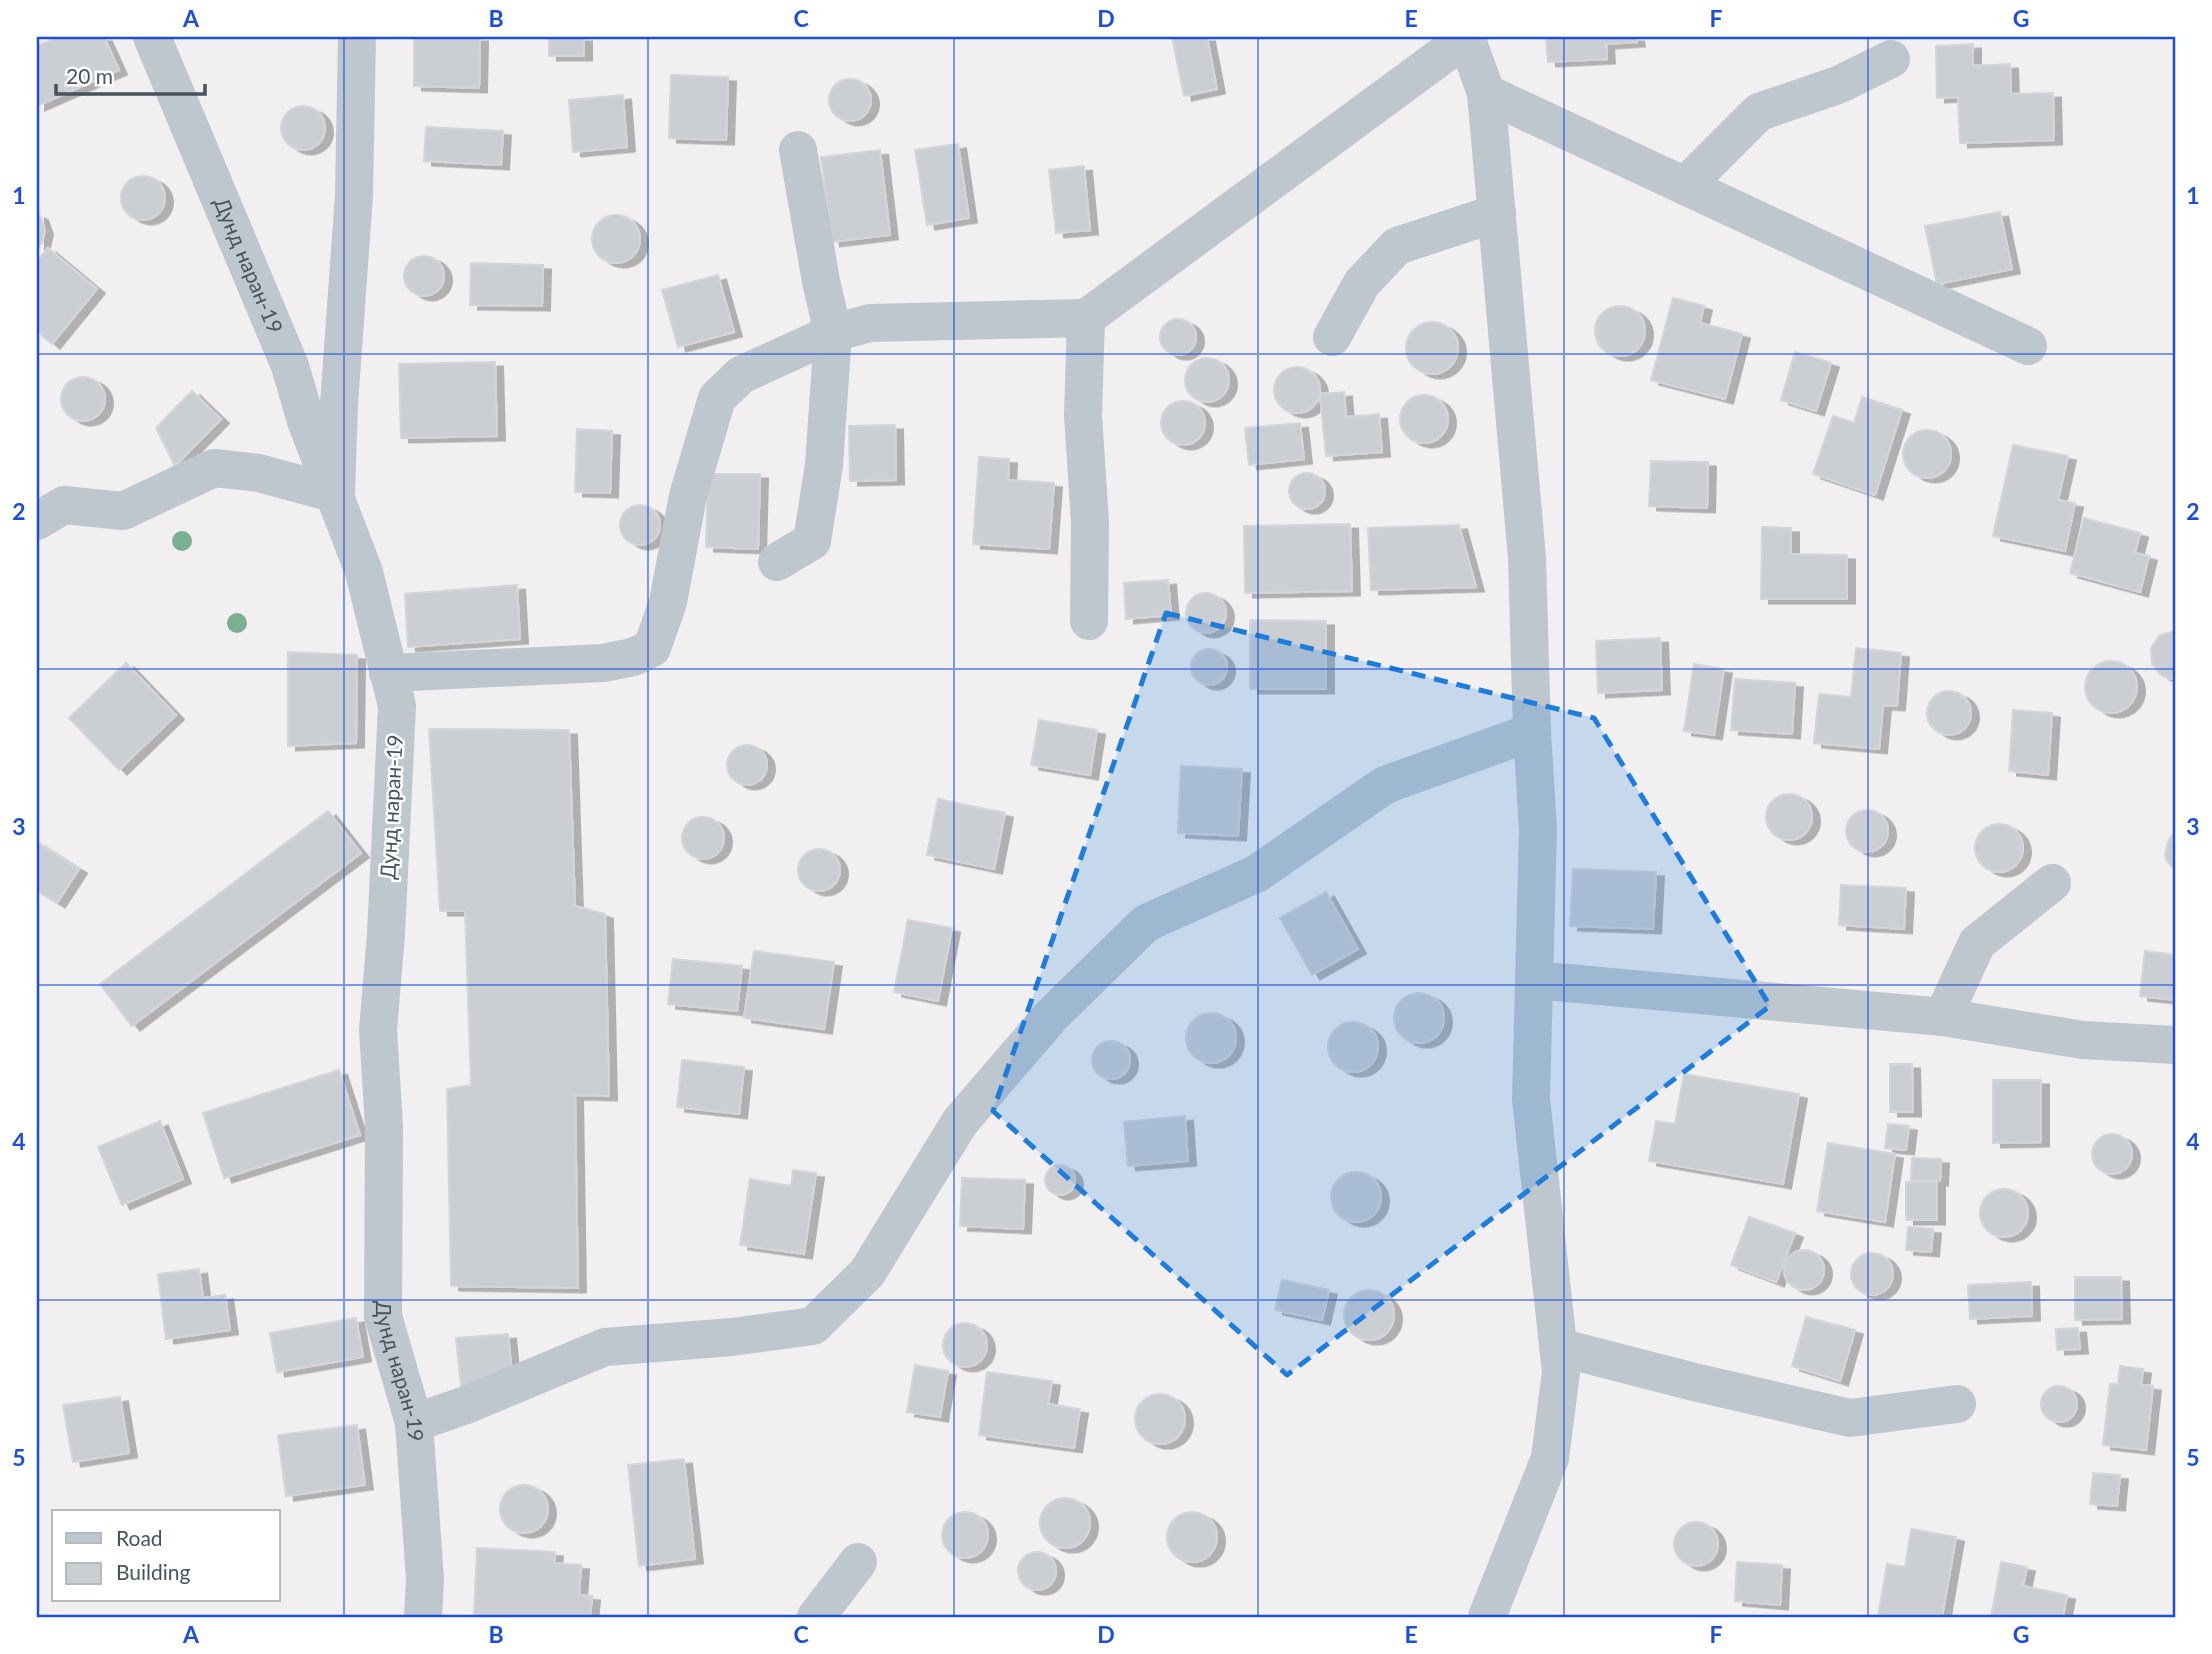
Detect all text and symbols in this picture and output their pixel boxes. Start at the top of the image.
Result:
text: A [182,4,200,32]
text: B [488,4,504,32]
text: C [793,4,809,32]
text: D [1097,4,1115,32]
text: E [1404,4,1418,32]
text: F [1709,4,1723,32]
text: G [2013,4,2029,32]
scale bar [56,52,205,96]
text: 20 m [66,63,113,88]
text: 1 [12,181,26,209]
text: 1 [2186,181,2200,209]
street label: Дунд наран-19 [210,193,289,337]
text: 2 [12,497,26,525]
text: 2 [2186,497,2200,525]
street label: Дунд наран-19 [374,734,407,880]
text: 3 [12,812,26,840]
text: 3 [2186,812,2200,840]
text: 4 [12,1127,26,1155]
text: 4 [2186,1127,2200,1155]
street label: Дунд наран-19 [372,1301,429,1442]
text: 5 [12,1443,26,1471]
text: 5 [2186,1443,2200,1471]
legend [52,1510,280,1602]
text: Road [116,1525,163,1550]
text: Building [116,1559,191,1584]
text: A [182,1620,200,1648]
text: B [488,1620,504,1648]
text: C [793,1620,809,1648]
text: D [1097,1620,1115,1648]
text: E [1404,1620,1418,1648]
text: F [1709,1620,1723,1648]
text: G [2013,1620,2029,1648]

